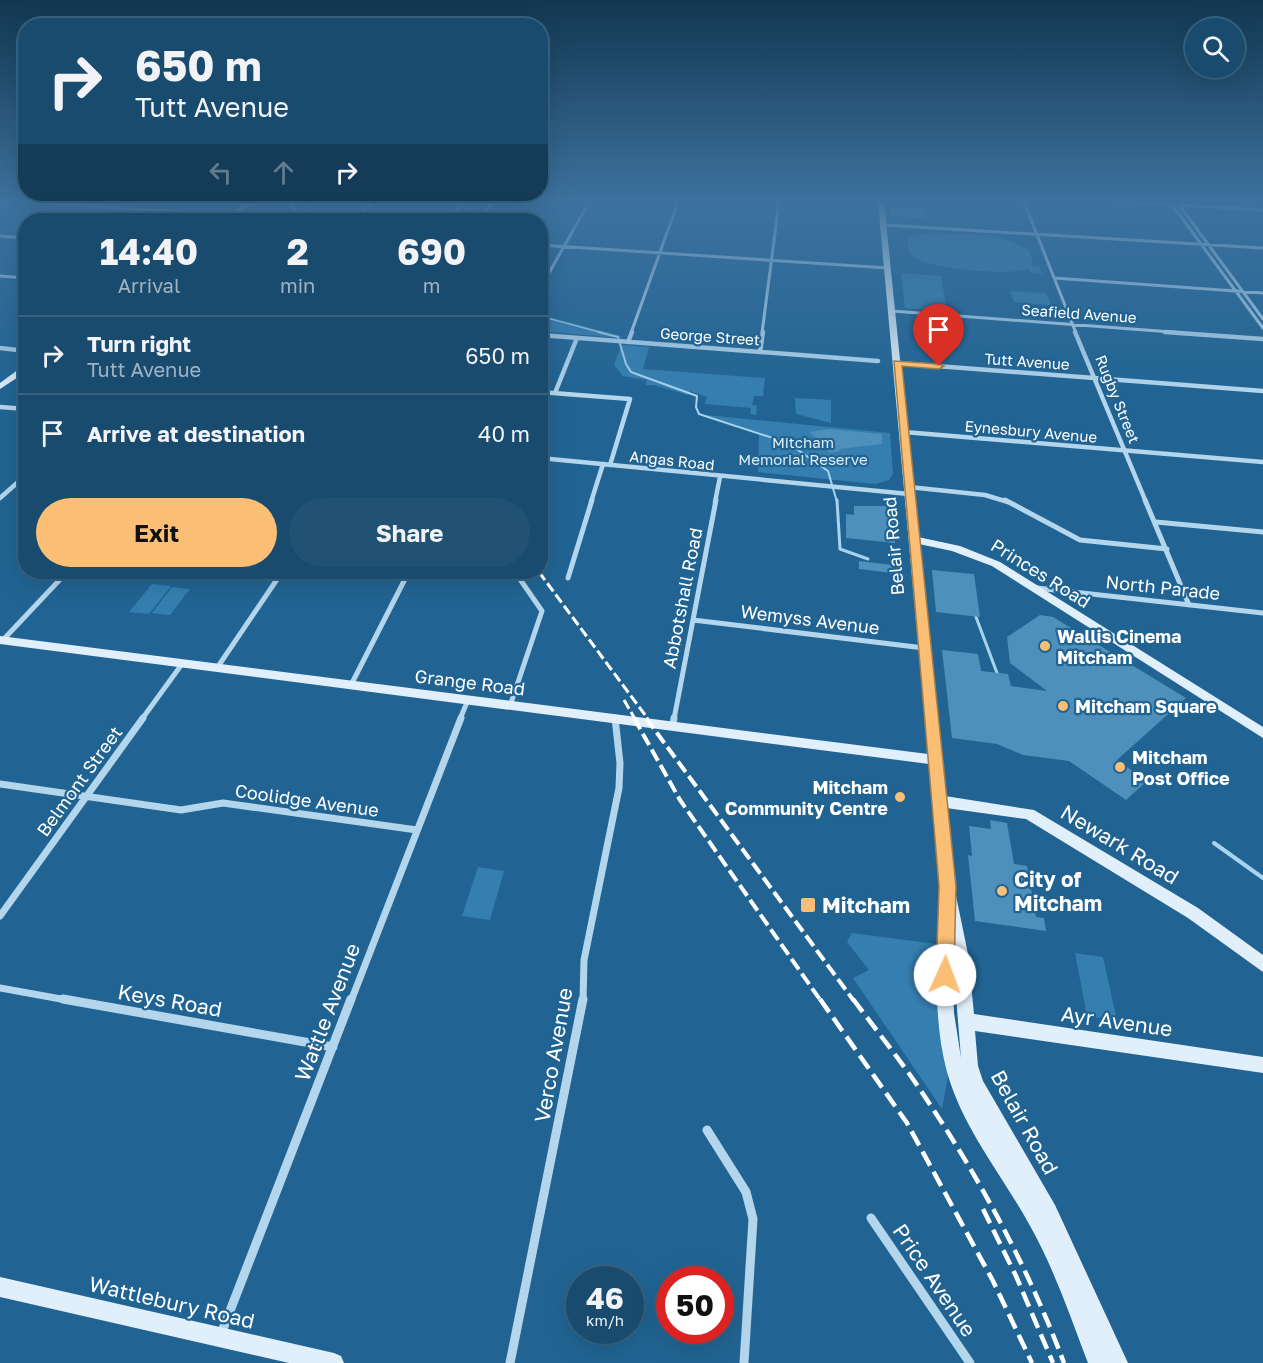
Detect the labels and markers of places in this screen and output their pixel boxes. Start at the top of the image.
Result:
pin [913,304,964,366]
place label: Wallis Cinema Mitcham [1057,625,1182,668]
marker: Wallis Cinema Mitcham [1038,639,1052,653]
place label: Mitcham Square [1075,695,1217,717]
marker: Mitcham Square [1056,699,1070,713]
place label: Mitcham Post Office [1132,746,1230,789]
marker: Mitcham Post Office [1113,760,1127,774]
place label: Mitcham Community Centre [725,776,888,819]
marker: Mitcham Community Centre [893,790,907,804]
place label: City of Mitcham [1014,866,1102,916]
marker: City of Mitcham [995,884,1009,898]
place label: Mitcham [822,892,910,918]
marker: Mitcham [799,896,817,914]

